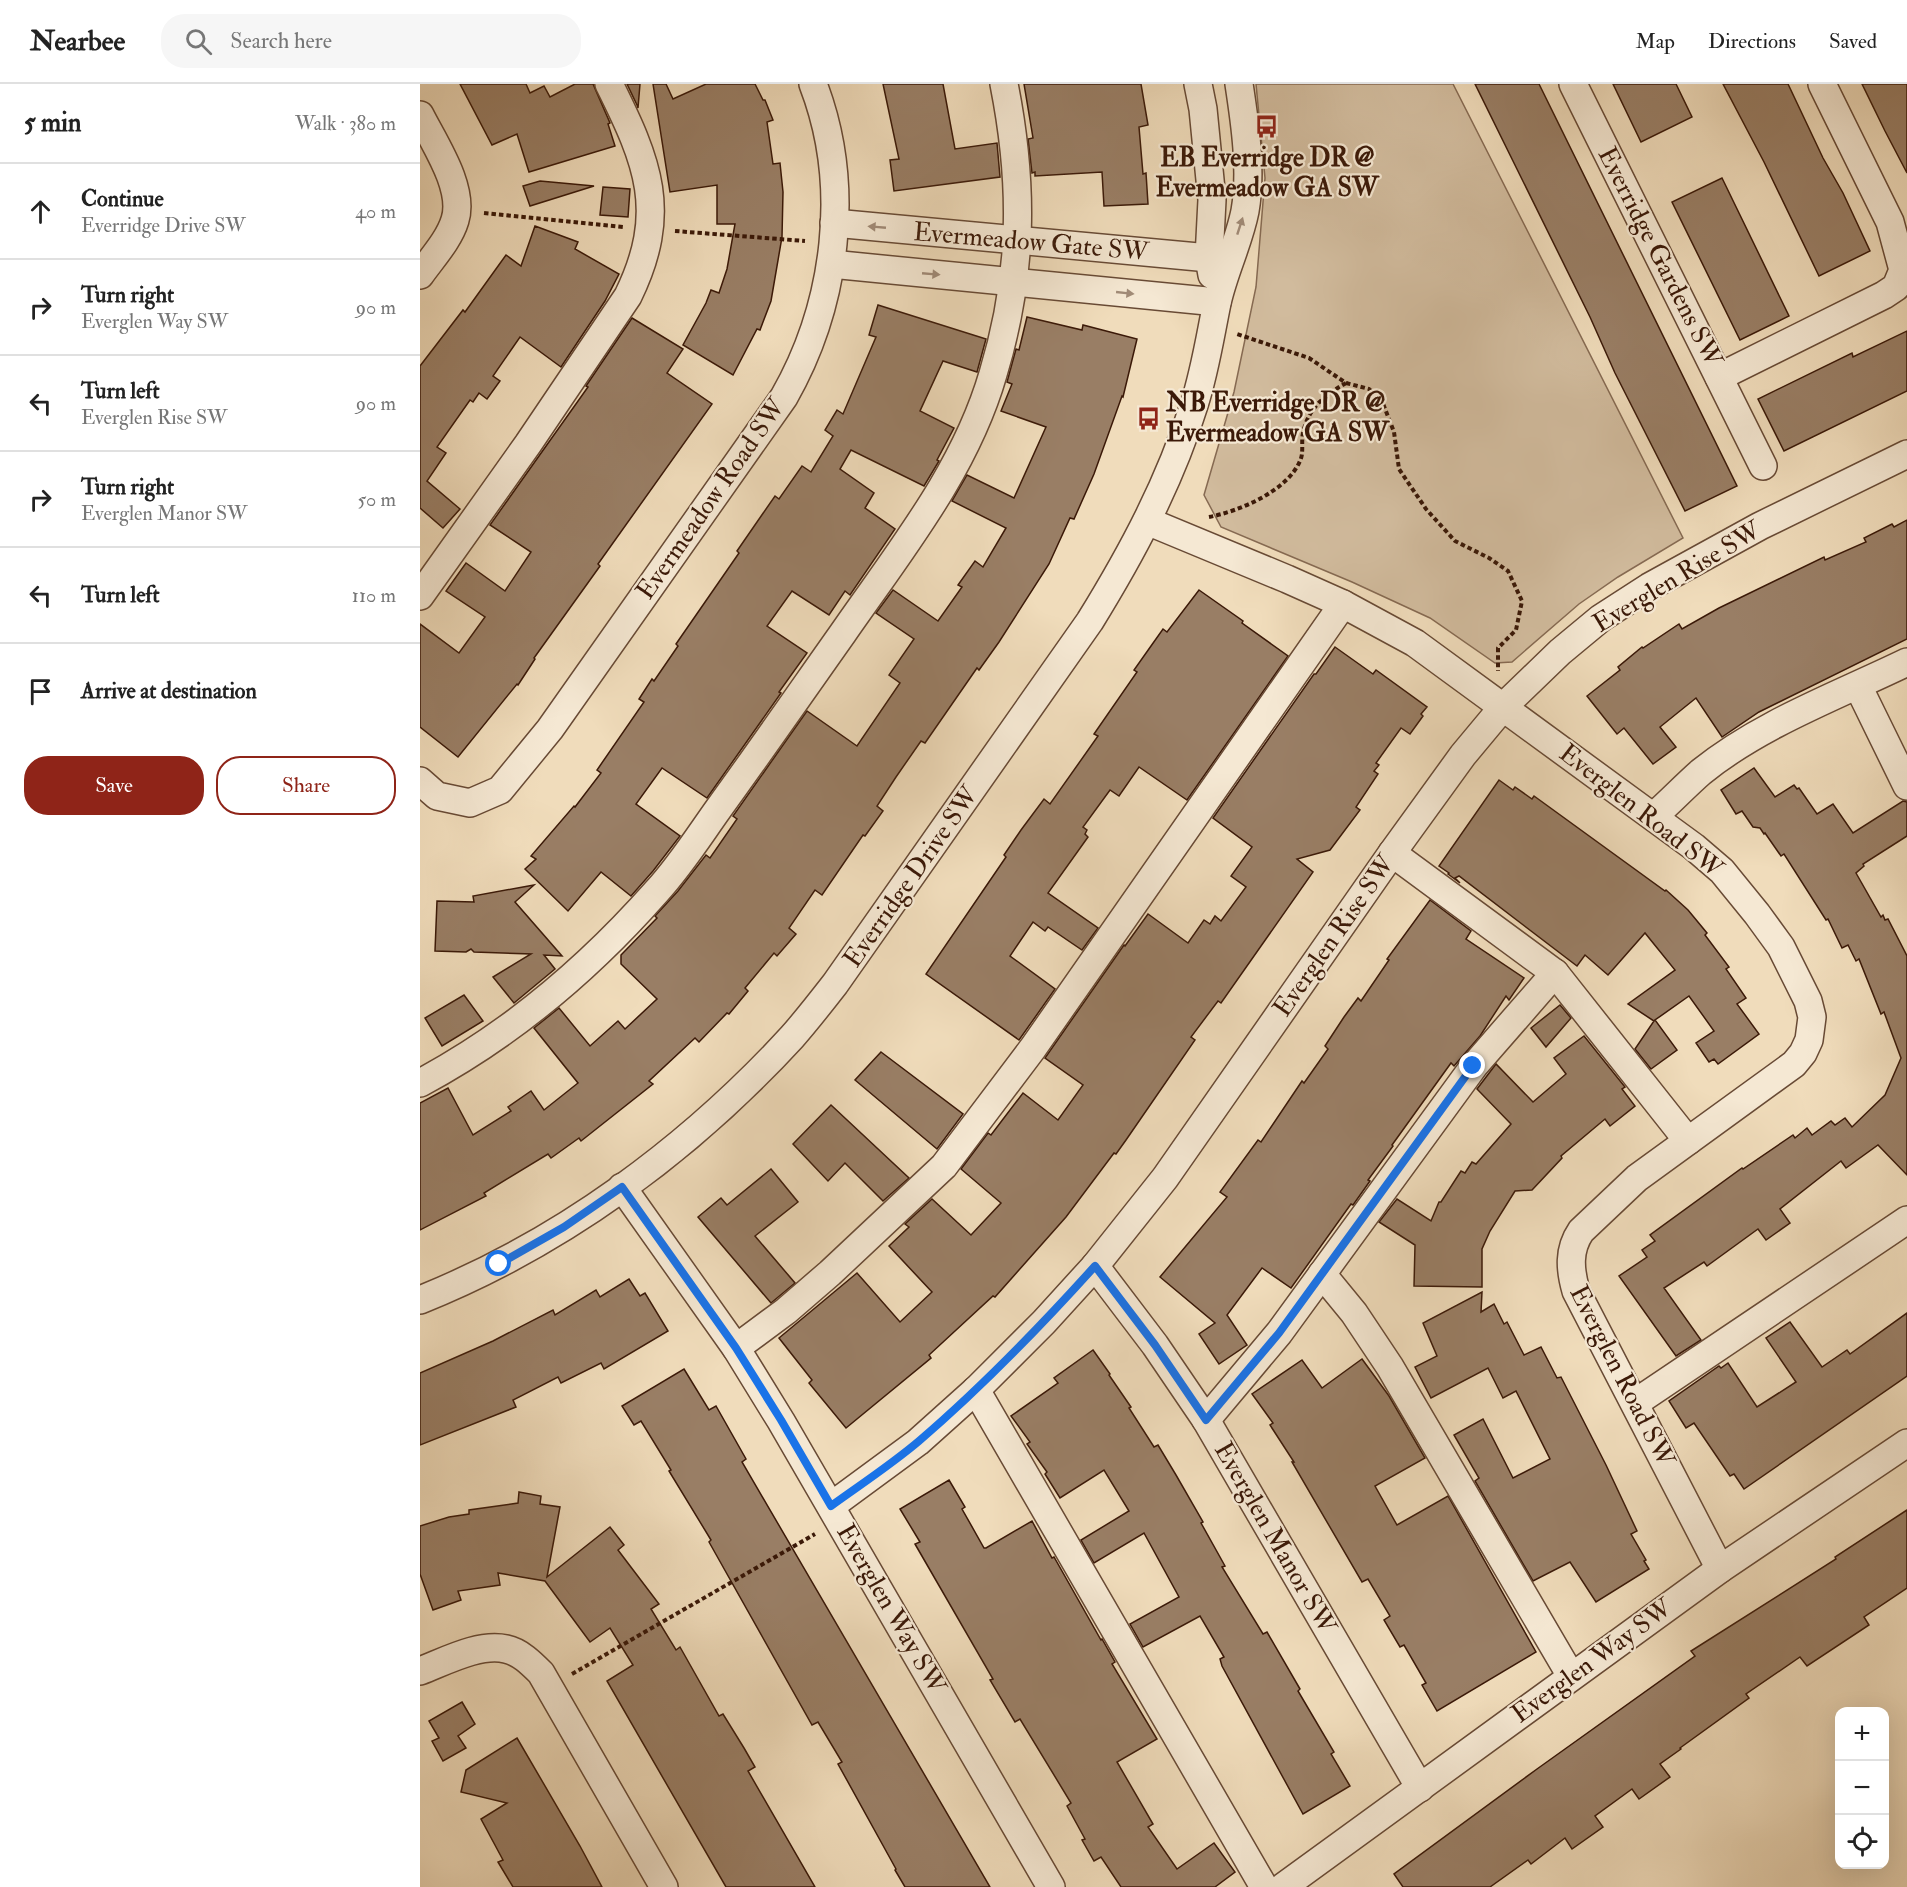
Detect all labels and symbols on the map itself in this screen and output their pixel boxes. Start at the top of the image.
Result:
bus stop icon: EB Everridge DR @ Evermeadow GA SW [1254,114,1280,140]
place label: EB Everridge DR @ Evermeadow GA SW [1156,142,1380,204]
street label: Everridge Gardens SW [1591,142,1730,374]
street label: Evermeadow Gate SW [912,216,1152,268]
one-way arrow [1236,217,1245,235]
one-way arrow [868,222,887,232]
one-way arrow [921,269,940,279]
one-way arrow [1115,288,1134,298]
place label: NB Everridge DR @ Evermeadow GA SW [1165,387,1390,449]
street label: Evermeadow Road SW [629,391,793,606]
bus stop icon: NB Everridge DR @ Evermeadow GA SW [1135,405,1161,431]
street label: Everglen Rise SW [1587,513,1768,640]
street label: Everglen Road SW [1553,737,1731,886]
street label: Everridge Drive SW [837,779,986,974]
street label: Everglen Rise SW [1266,848,1403,1023]
route end [1459,1052,1485,1078]
route start [485,1250,511,1276]
street label: Everglen Road SW [1562,1280,1682,1473]
street label: Everglen Manor SW [1207,1436,1344,1641]
street label: Everglen Way SW [829,1518,953,1701]
street label: Everglen Way SW [1505,1591,1680,1730]

